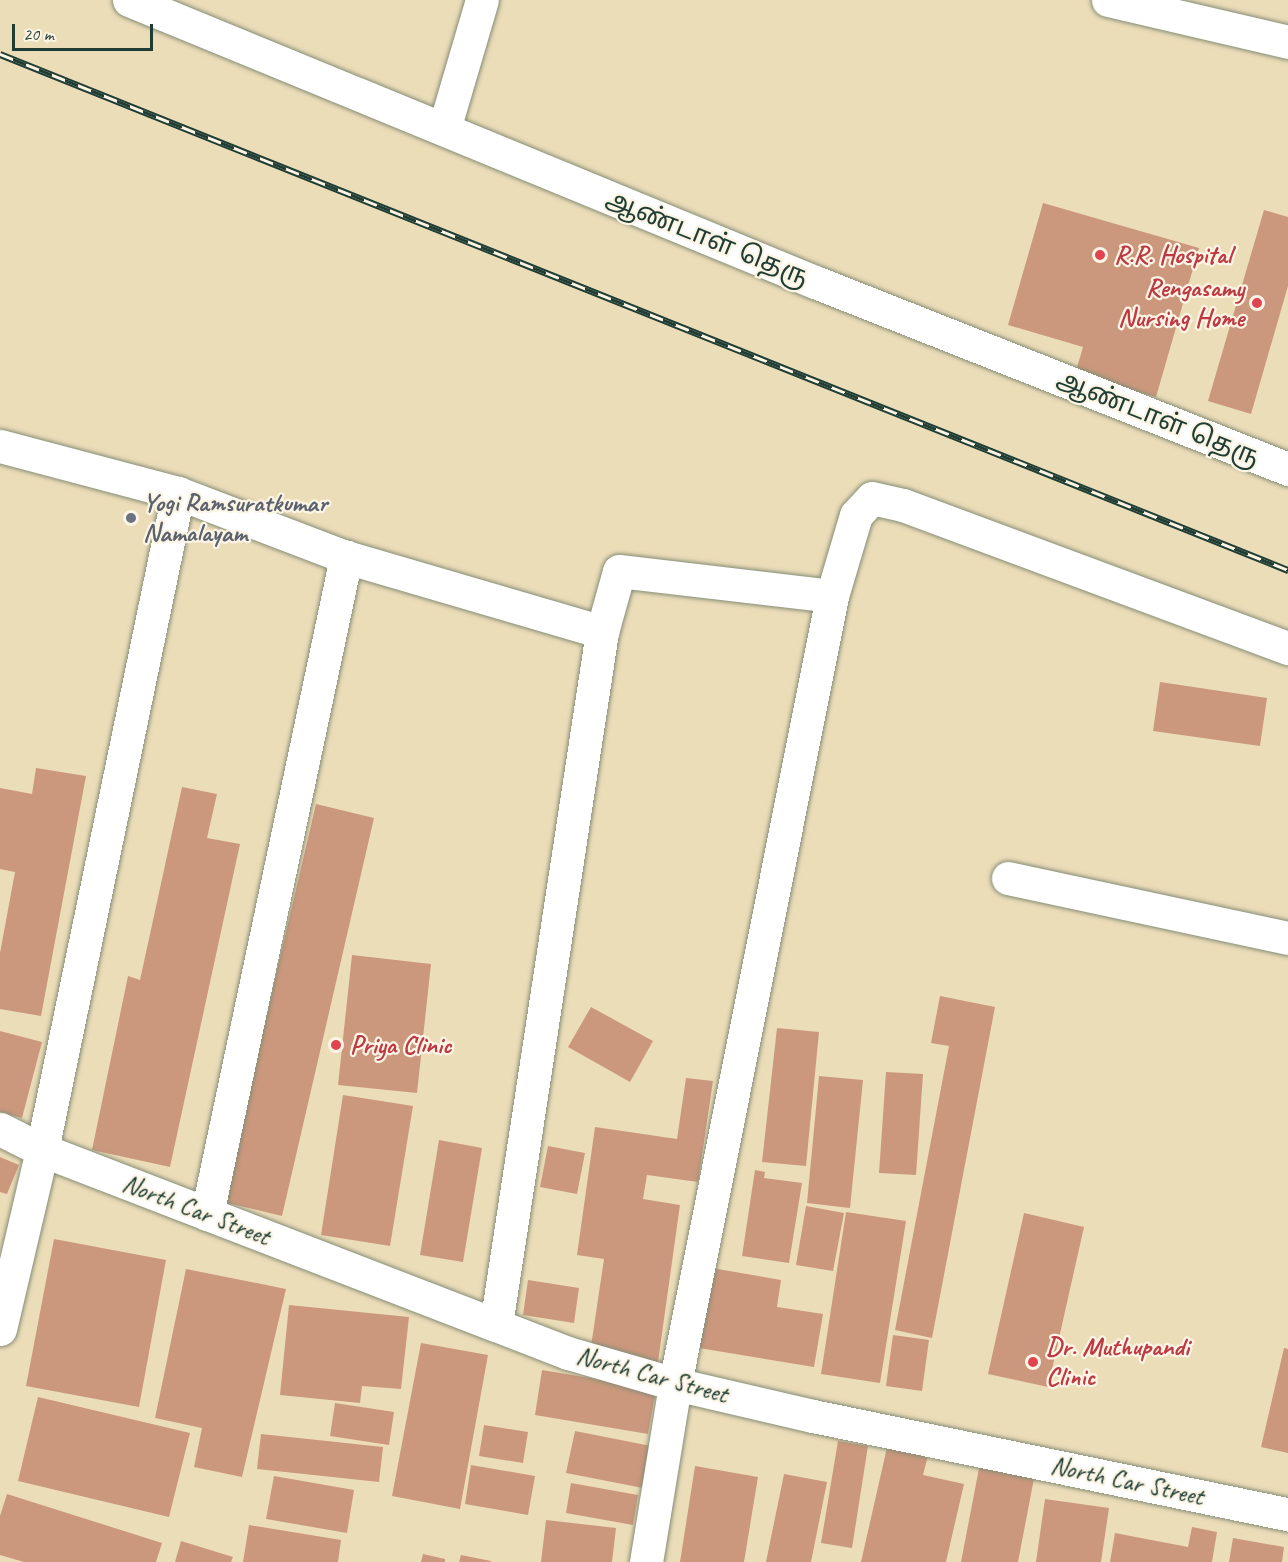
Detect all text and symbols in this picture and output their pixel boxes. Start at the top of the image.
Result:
scale bar [15,12,156,50]
text: 20 m [23,23,54,45]
street label: ஆண்டாள் தெரு [601,183,813,293]
place label: R.R. Hospital [1114,239,1231,271]
marker: R.R. Hospital [1091,246,1109,264]
place label: Rengasamy Nursing Home [1119,272,1244,334]
marker: Rengasamy Nursing Home [1248,294,1266,312]
street label: ஆண்டாள் தெரு [1052,363,1264,473]
place label: Yogi Ramsuratkumar Namalayam [143,487,327,548]
marker: Yogi Ramsuratkumar Namalayam [124,511,138,525]
place label: Priya Clinic [350,1029,452,1061]
marker: Priya Clinic [327,1036,345,1054]
street label: North Car Street [117,1167,275,1253]
place label: Dr. Muthupandi Clinic [1046,1331,1189,1392]
street label: North Car Street [572,1340,732,1410]
marker: Dr. Muthupandi Clinic [1024,1353,1042,1371]
street label: North Car Street [1047,1449,1207,1513]

